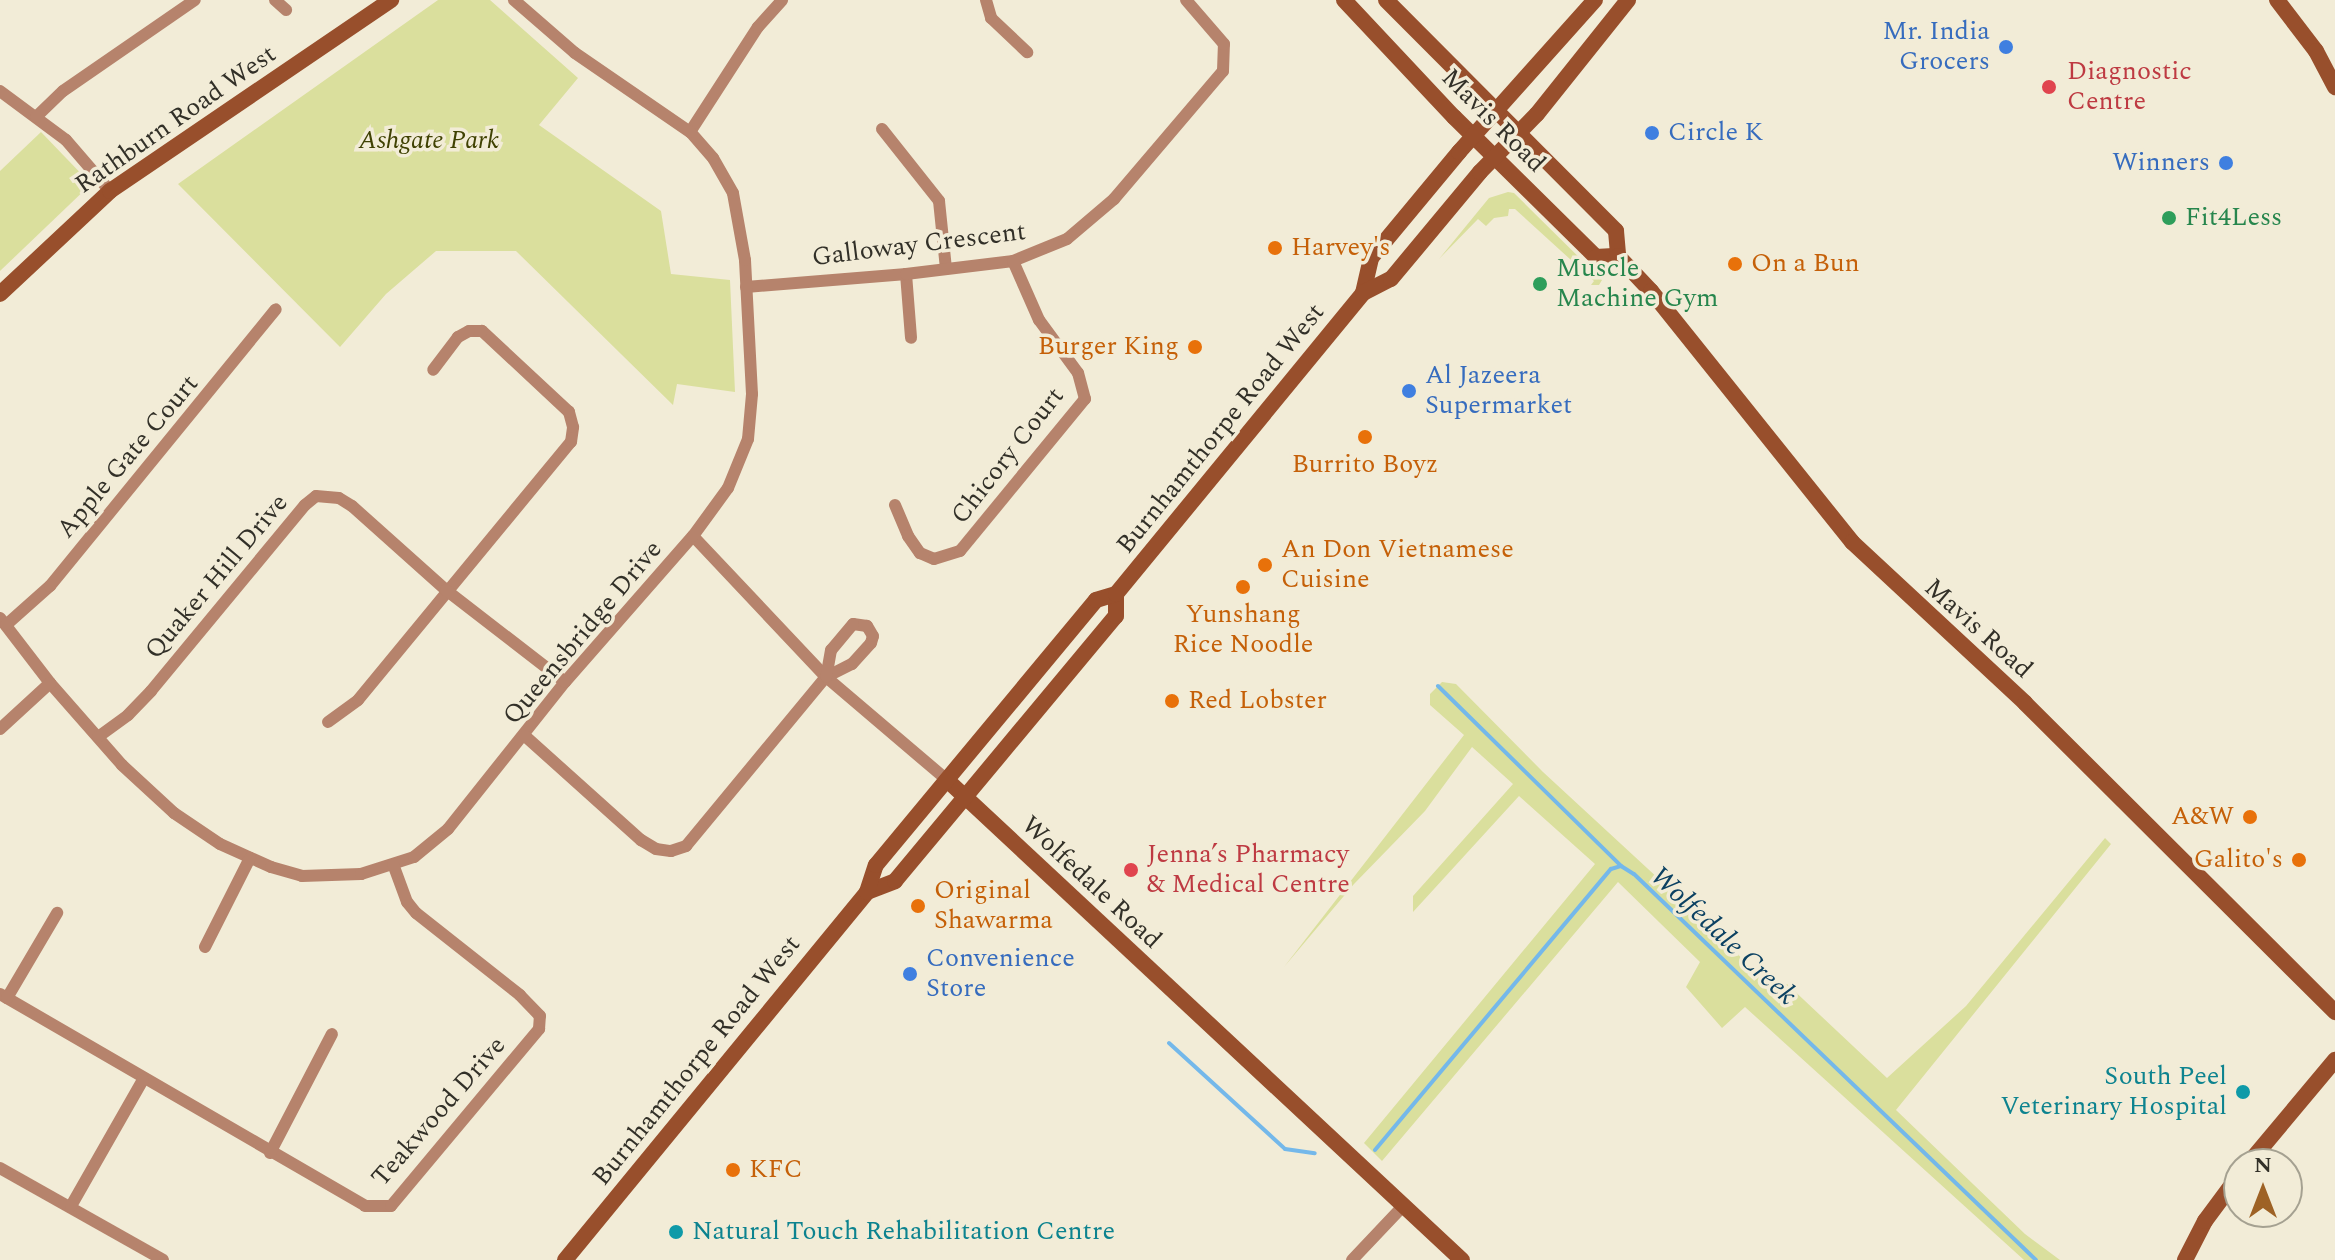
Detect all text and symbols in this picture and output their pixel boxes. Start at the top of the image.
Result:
place label: Mr. India Grocers [1882,16,1990,78]
marker: Mr. India Grocers [1997,38,2015,56]
street label: Rathburn Road West [69,39,283,201]
place label: Diagnostic Centre [2067,56,2192,118]
street label: Mavis Road [1434,62,1552,180]
marker: Diagnostic Centre [2038,76,2060,98]
place label: Circle K [1668,117,1763,149]
marker: Circle K [1643,124,1661,142]
park label: Ashgate Park [359,125,499,157]
place label: Winners [2112,147,2210,179]
marker: Winners [2217,154,2235,172]
place label: Fit4Less [2185,202,2282,234]
marker: Fit4Less [2160,209,2178,227]
street label: Galloway Crescent [810,216,1028,274]
place label: Harvey's [1291,232,1390,264]
marker: Harvey's [1266,239,1284,257]
place label: On a Bun [1751,248,1860,280]
place label: Muscle Machine Gym [1556,253,1718,314]
marker: On a Bun [1726,255,1744,273]
marker: Muscle Machine Gym [1531,275,1549,293]
street label: Burnhamthorpe Road West [1110,298,1332,560]
place label: Burger King [1038,331,1179,363]
marker: Burger King [1186,338,1204,356]
place label: Al Jazeera Supermarket [1425,360,1572,422]
street label: Apple Gate Court [51,369,205,545]
street label: Chicory Court [945,381,1071,531]
marker: Al Jazeera Supermarket [1400,382,1418,400]
marker: Burrito Boyz [1356,428,1374,446]
place label: Burrito Boyz [1292,449,1438,481]
street label: Quaker Hill Drive [139,488,295,666]
street label: Queensbridge Drive [497,534,669,732]
place label: An Don Vietnamese Cuisine [1281,534,1514,596]
marker: An Don Vietnamese Cuisine [1256,556,1274,574]
street label: Mavis Road [1918,572,2038,686]
marker: Yunshang Rice Noodle [1234,578,1252,596]
place label: Yunshang Rice Noodle [1173,599,1313,660]
place label: Red Lobster [1188,685,1327,717]
marker: Red Lobster [1163,692,1181,710]
place label: A&W [2171,801,2234,833]
marker: A&W [2241,808,2259,826]
street label: Wolfedale Road [1014,810,1168,956]
place label: Jenna’s Pharmacy & Medical Centre [1147,839,1350,900]
place label: Galito's [2194,844,2283,876]
marker: Galito's [2290,851,2308,869]
water label: Wolfedale Creek [1643,860,1803,1012]
marker: Jenna’s Pharmacy & Medical Centre [1122,861,1140,879]
place label: Original Shawarma [934,875,1053,936]
marker: Original Shawarma [909,897,927,915]
street label: Burnhamthorpe Road West [586,930,808,1192]
place label: Convenience Store [926,943,1075,1004]
marker: Convenience Store [901,965,919,983]
street label: Teakwood Drive [365,1031,513,1193]
place label: South Peel Veterinary Hospital [2001,1061,2227,1122]
marker: South Peel Veterinary Hospital [2234,1083,2252,1101]
north arrow [2223,1148,2303,1228]
text: N [2254,1149,2272,1182]
place label: KFC [749,1154,803,1186]
marker: KFC [724,1161,742,1179]
place label: Natural Touch Rehabilitation Centre [692,1216,1115,1248]
marker: Natural Touch Rehabilitation Centre [667,1223,685,1241]

